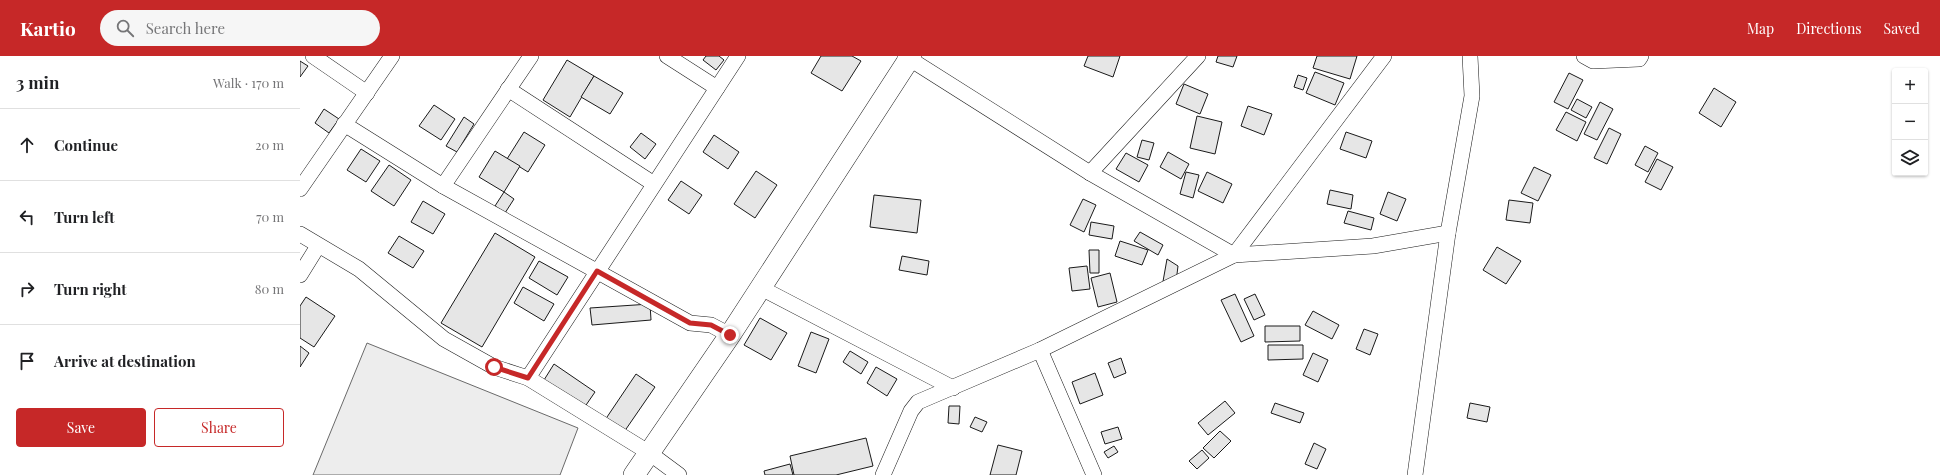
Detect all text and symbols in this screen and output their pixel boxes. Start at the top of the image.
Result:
search box [100,10,380,46]
text: Kartio [20,15,76,41]
icon: search [114,17,136,39]
text: Search here [146,18,225,38]
text: Map [1747,19,1774,38]
text: Directions [1796,19,1862,38]
text: Saved [1884,19,1920,38]
map controls [1892,68,1928,176]
button: + [1892,68,1928,104]
text: 3 min [16,71,59,93]
text: Walk · 170 m [213,74,284,91]
button: − [1892,104,1928,140]
icon: ahead [16,134,38,156]
text: Continue [54,135,118,155]
text: 20 m [255,136,284,153]
button: layers [1892,140,1928,176]
icon: left [16,206,38,228]
text: Turn left [54,207,115,227]
text: 70 m [256,208,284,225]
icon: right [16,278,38,300]
text: Turn right [54,279,127,299]
text: 80 m [255,280,284,297]
route end [721,326,739,344]
icon: arrive [16,350,38,372]
text: Arrive at destination [54,351,196,371]
route start [485,358,503,376]
button: Save [16,408,146,447]
button: Share [154,408,284,447]

